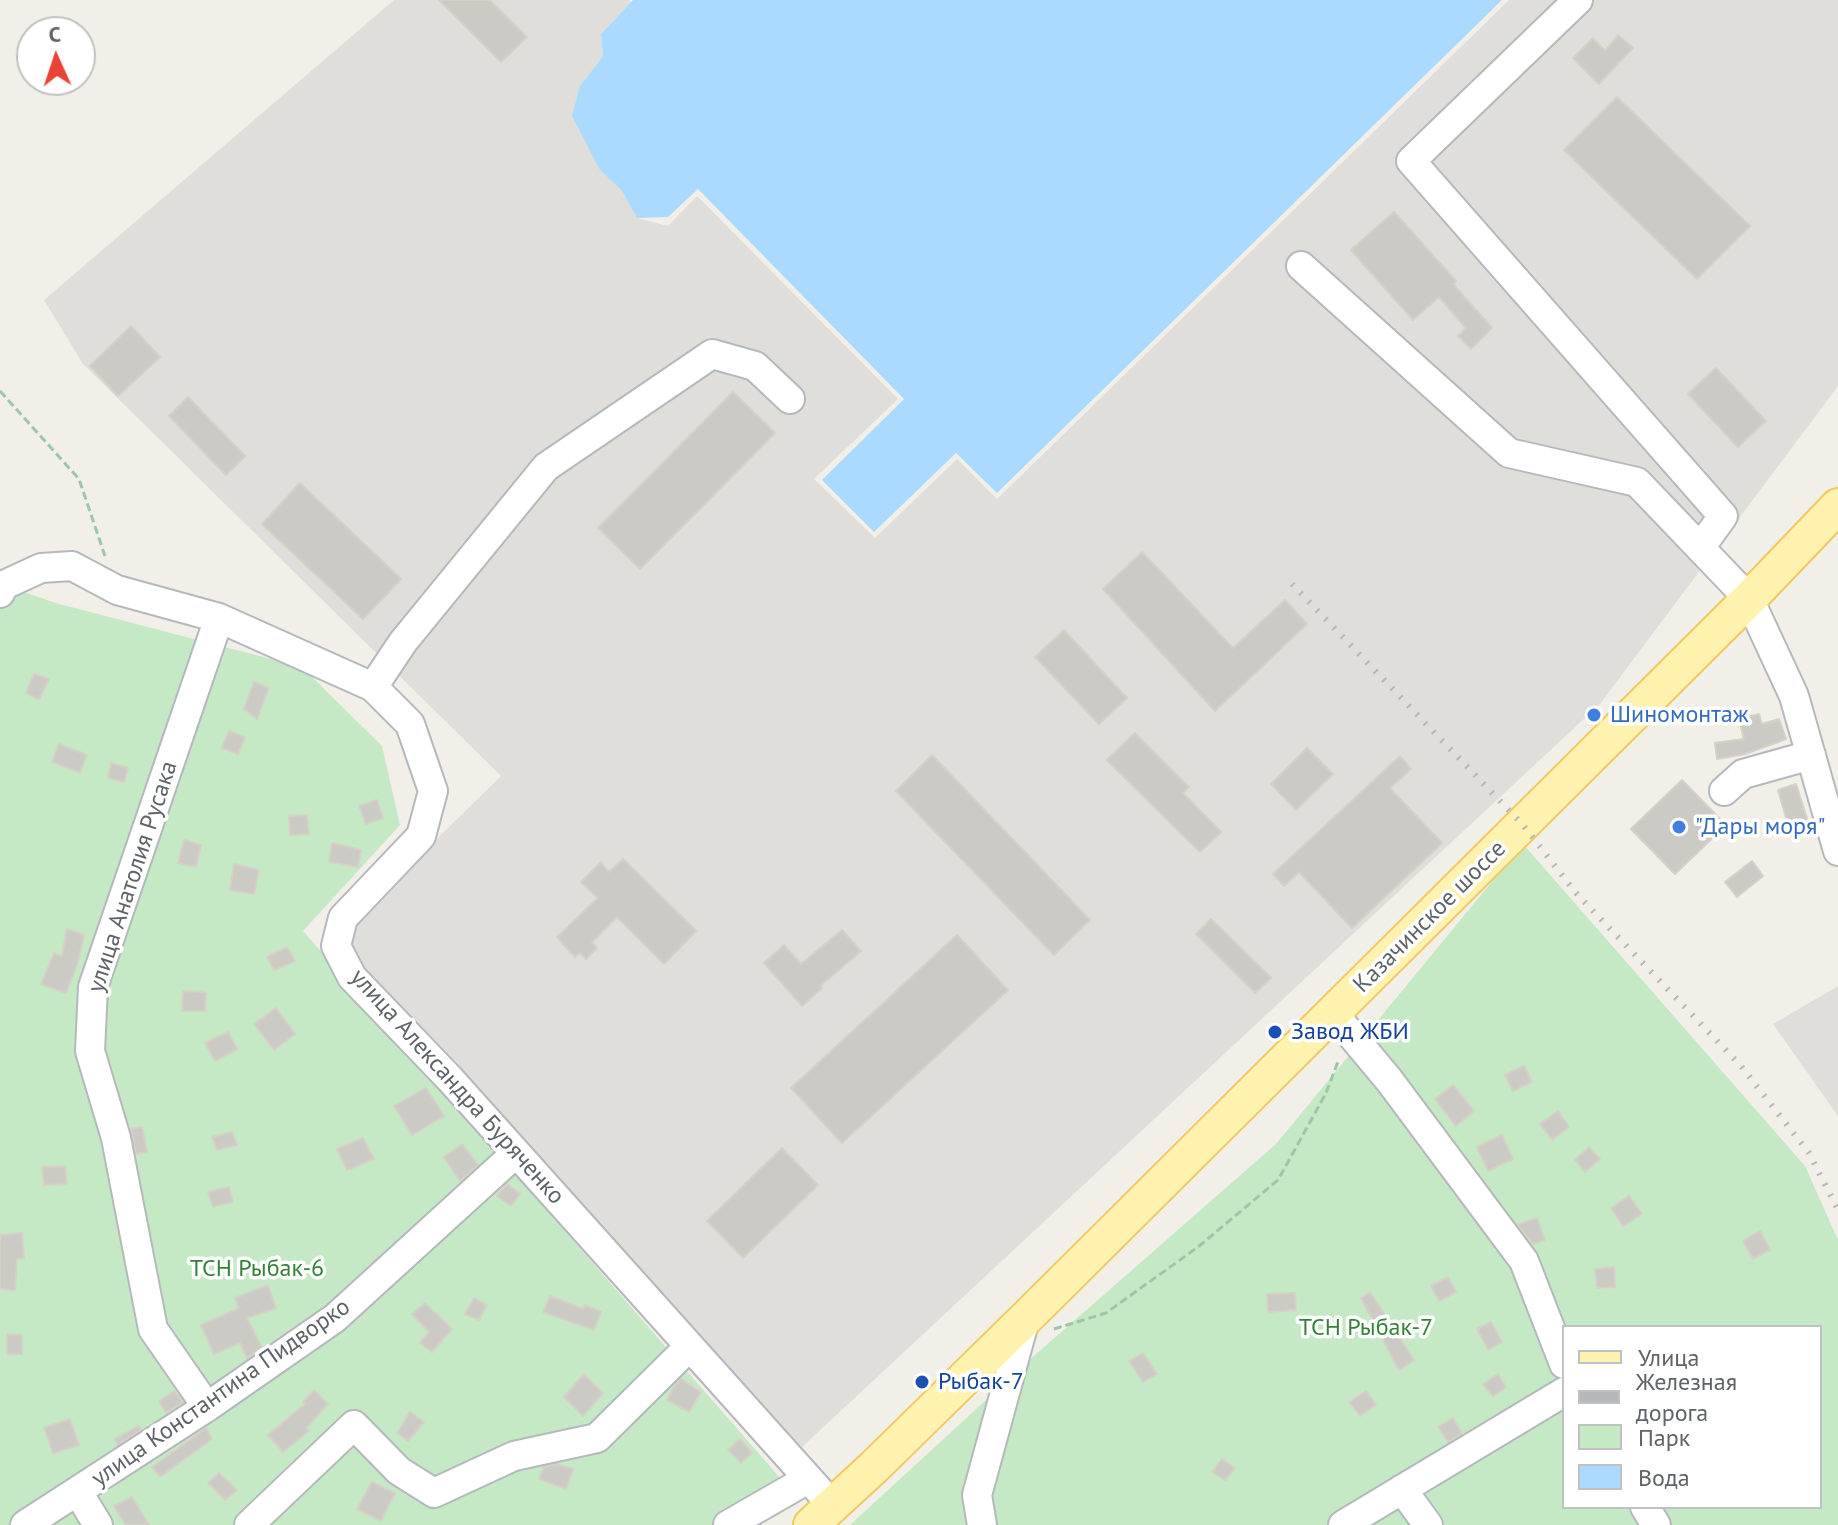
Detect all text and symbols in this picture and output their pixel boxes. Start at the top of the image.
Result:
north arrow [16,16,96,96]
text: С [48,20,62,48]
place label: Шиномонтаж [1610,701,1749,729]
marker: Шиномонтаж [1585,706,1603,724]
street label: улица Анатолия Русака [82,758,184,996]
place label: "Дары моря" [1695,813,1825,841]
marker: "Дары моря" [1670,818,1688,836]
street label: Казачинское шоссе [1348,835,1512,999]
street label: улица Александра Буряченко [344,963,570,1211]
place label: Завод ЖБИ [1291,1018,1409,1046]
marker: Завод ЖБИ [1266,1023,1284,1041]
park label: ТСН Рыбак-6 [190,1255,324,1283]
street label: улица Константина Пидворко [86,1293,356,1493]
park label: ТСН Рыбак-7 [1299,1314,1433,1342]
legend [1562,1325,1822,1509]
text: Улица [1638,1342,1699,1373]
text: Железная дорога [1636,1366,1737,1428]
place label: Рыбак-7 [938,1368,1024,1396]
marker: Рыбак-7 [913,1373,931,1391]
text: Парк [1638,1422,1690,1453]
text: Вода [1638,1462,1690,1493]

